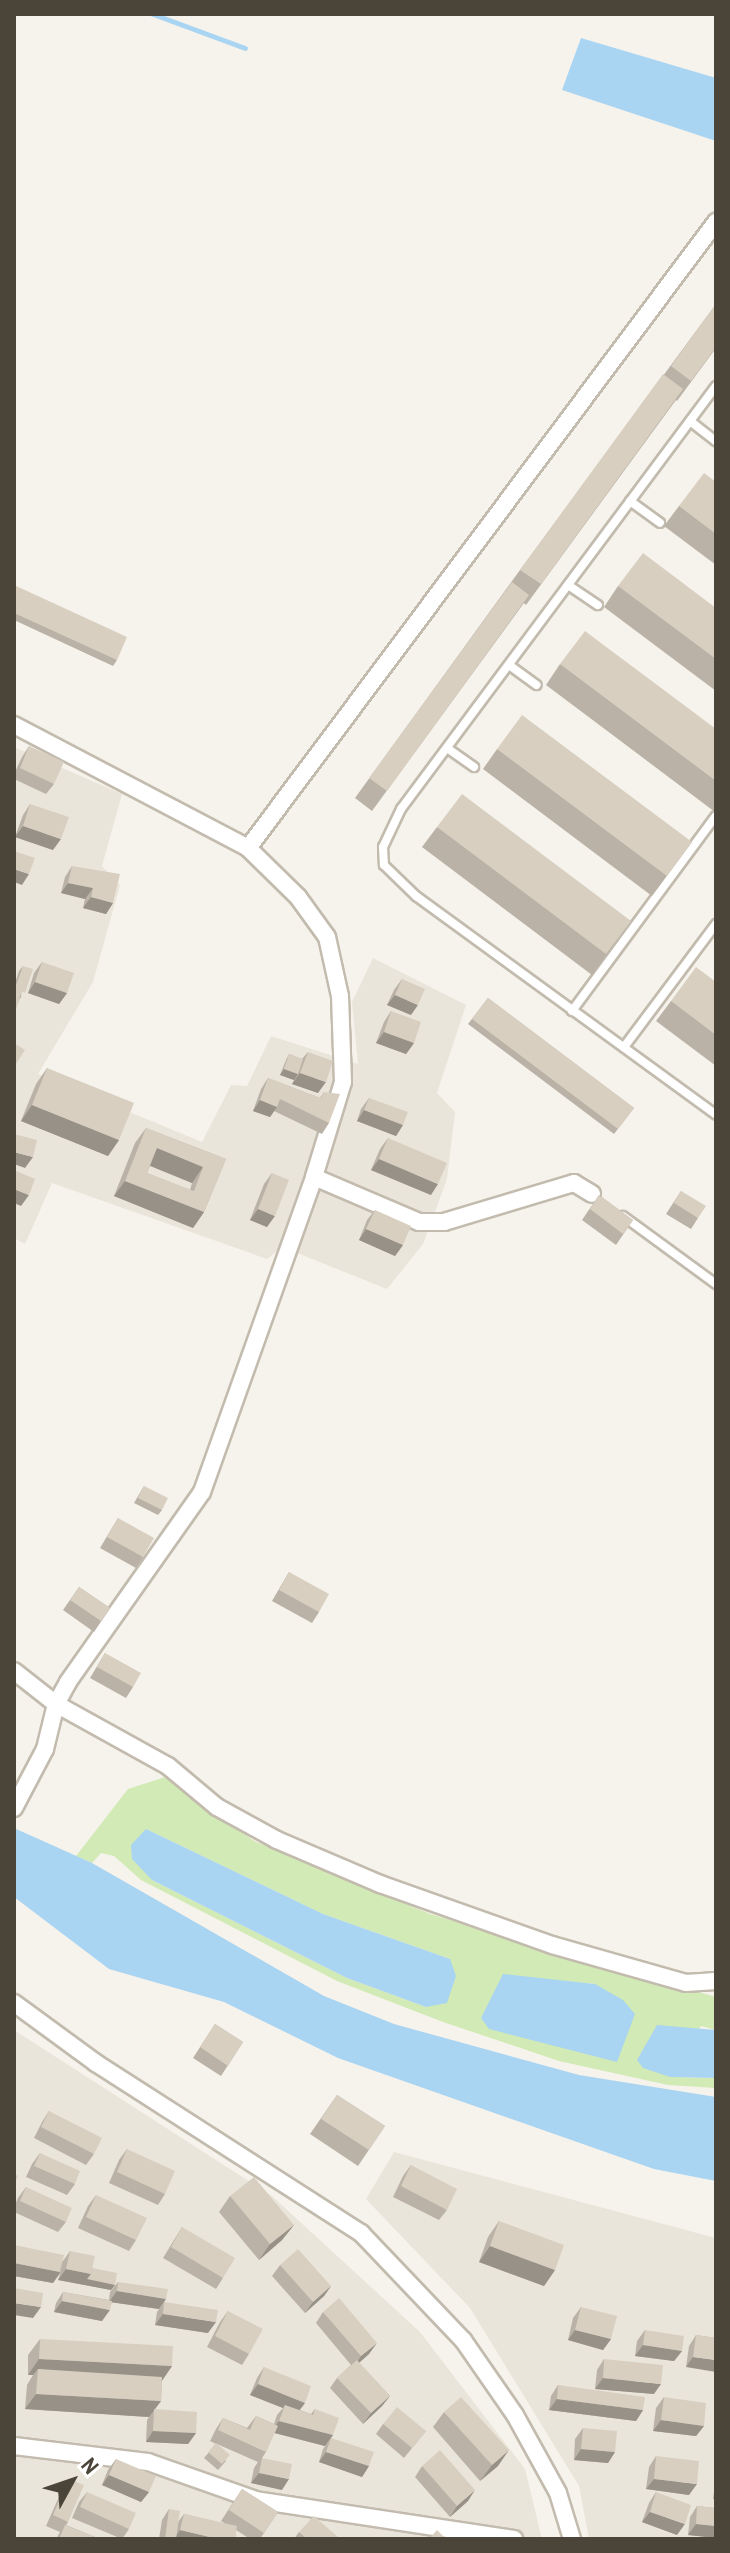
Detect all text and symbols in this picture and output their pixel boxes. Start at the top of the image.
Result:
north arrow [32,2441,112,2521]
text: N [75,2451,106,2480]

